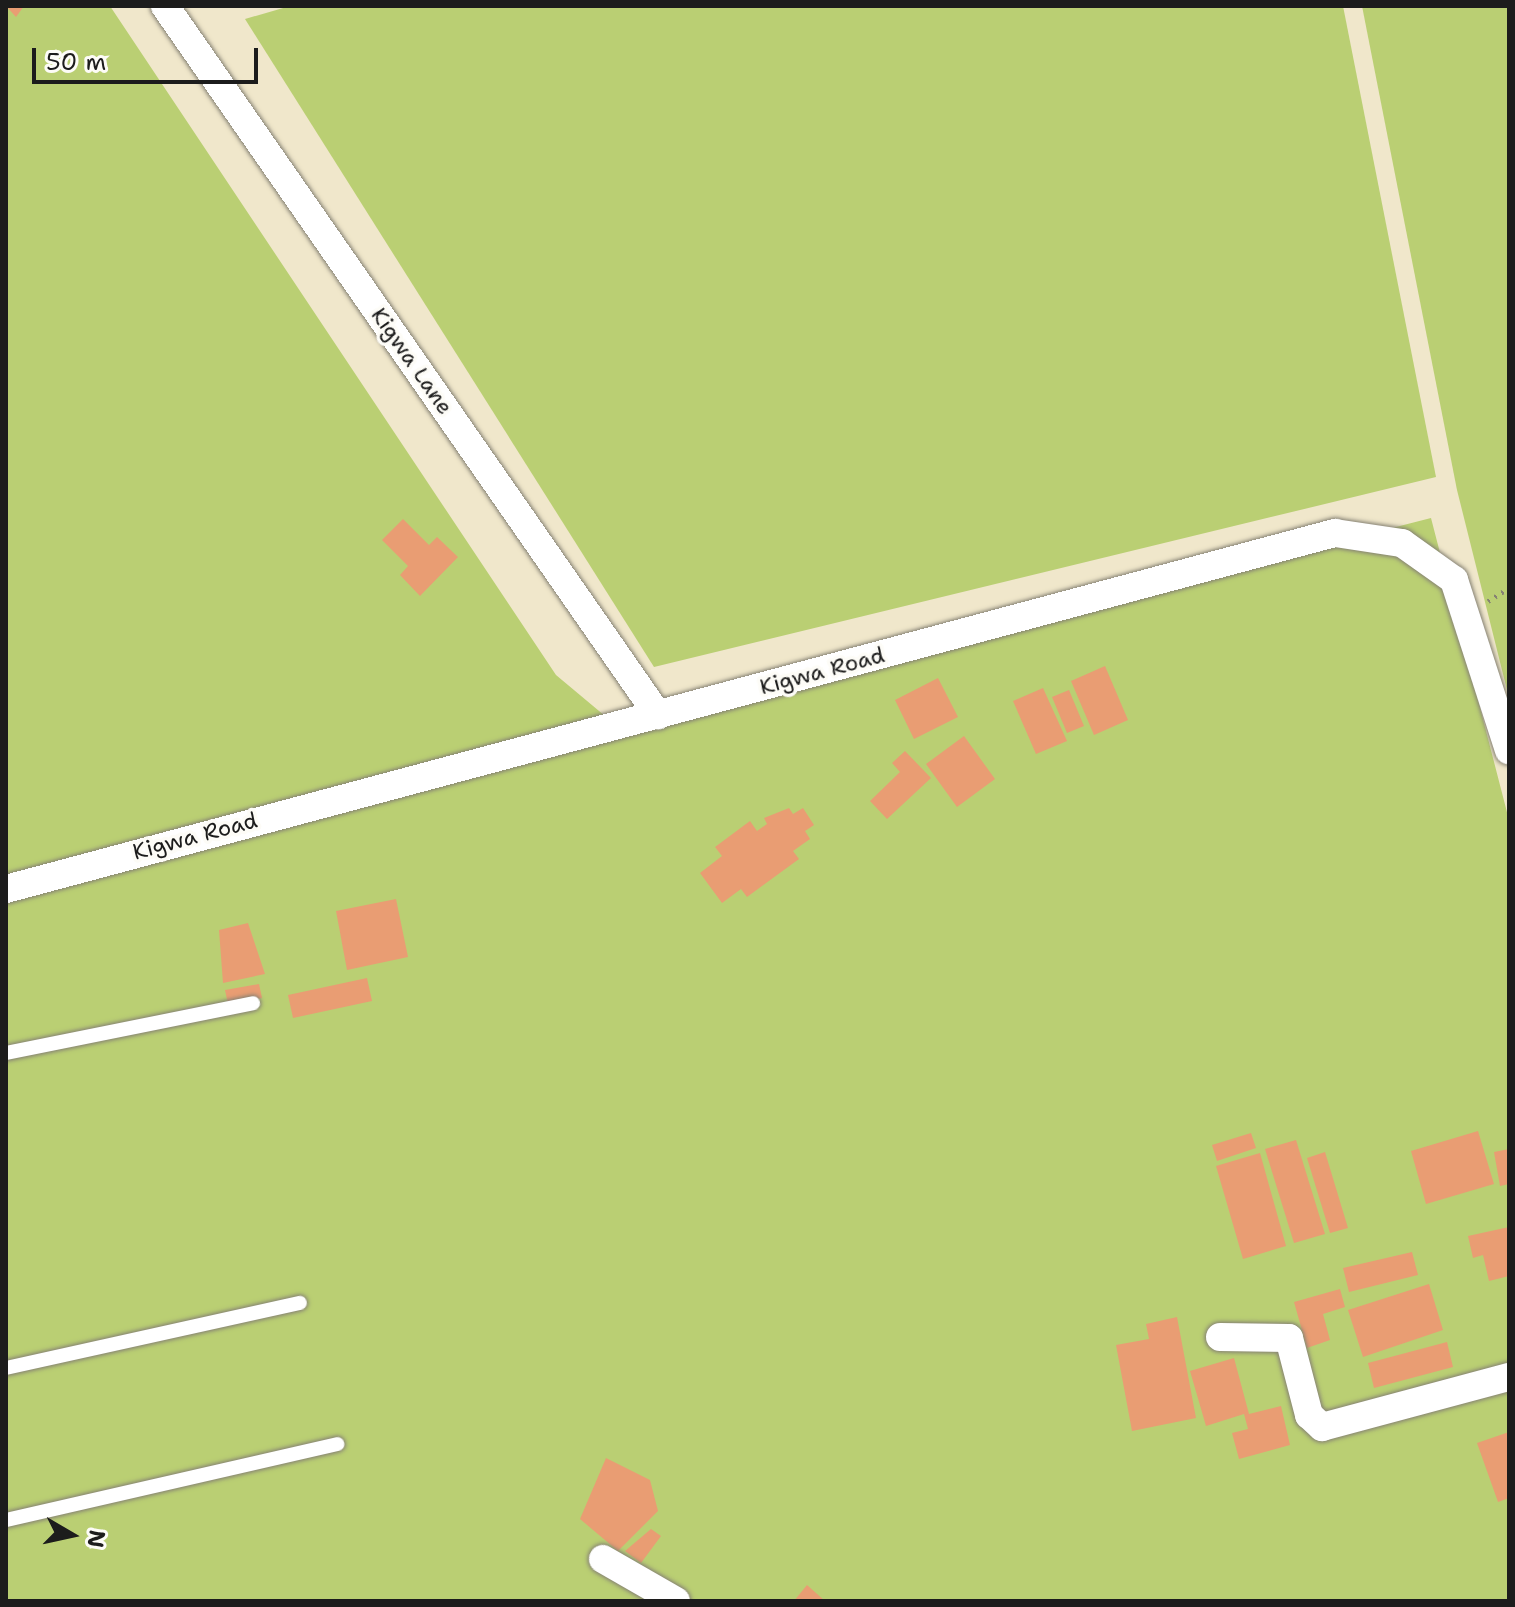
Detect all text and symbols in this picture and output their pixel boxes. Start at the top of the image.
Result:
scale bar [36,32,262,82]
text: 50 m [46,46,106,78]
street label: Kigwa Lane [366,303,458,419]
street label: Kigwa Road [757,642,887,700]
street label: Kigwa Road [130,807,260,865]
north arrow [32,1495,112,1575]
text: N [81,1528,112,1550]

